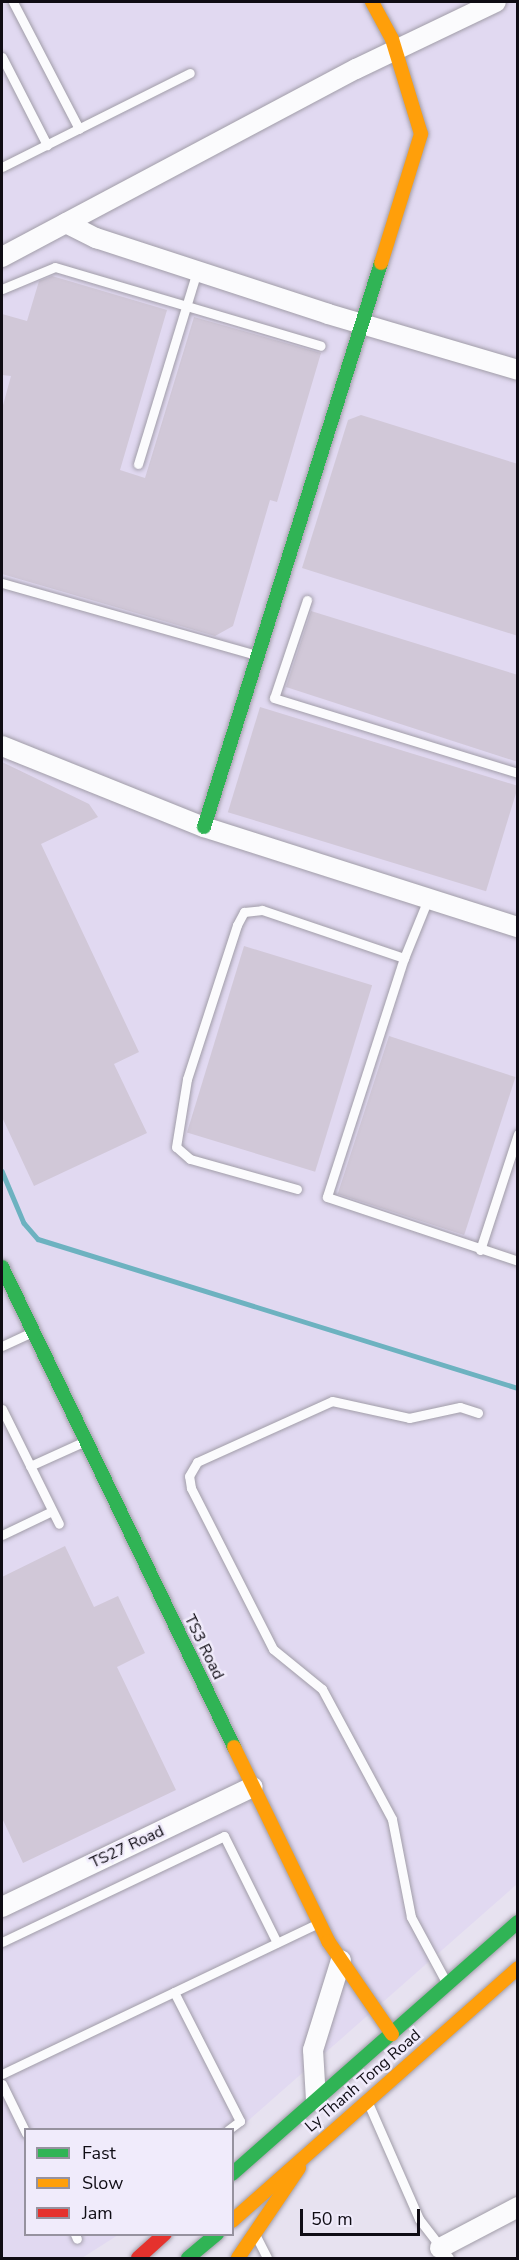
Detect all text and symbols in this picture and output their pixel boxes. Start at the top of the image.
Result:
street label: TS3 Road [180,1611,228,1683]
street label: TS27 Road [87,1821,167,1873]
street label: Ly Thanh Tong Road [301,2026,425,2136]
legend [24,2128,234,2236]
text: Fast [82,2141,116,2165]
text: Slow [82,2171,123,2195]
scale bar [303,2197,423,2235]
text: Jam [82,2201,113,2225]
text: 50 m [311,2207,353,2231]

